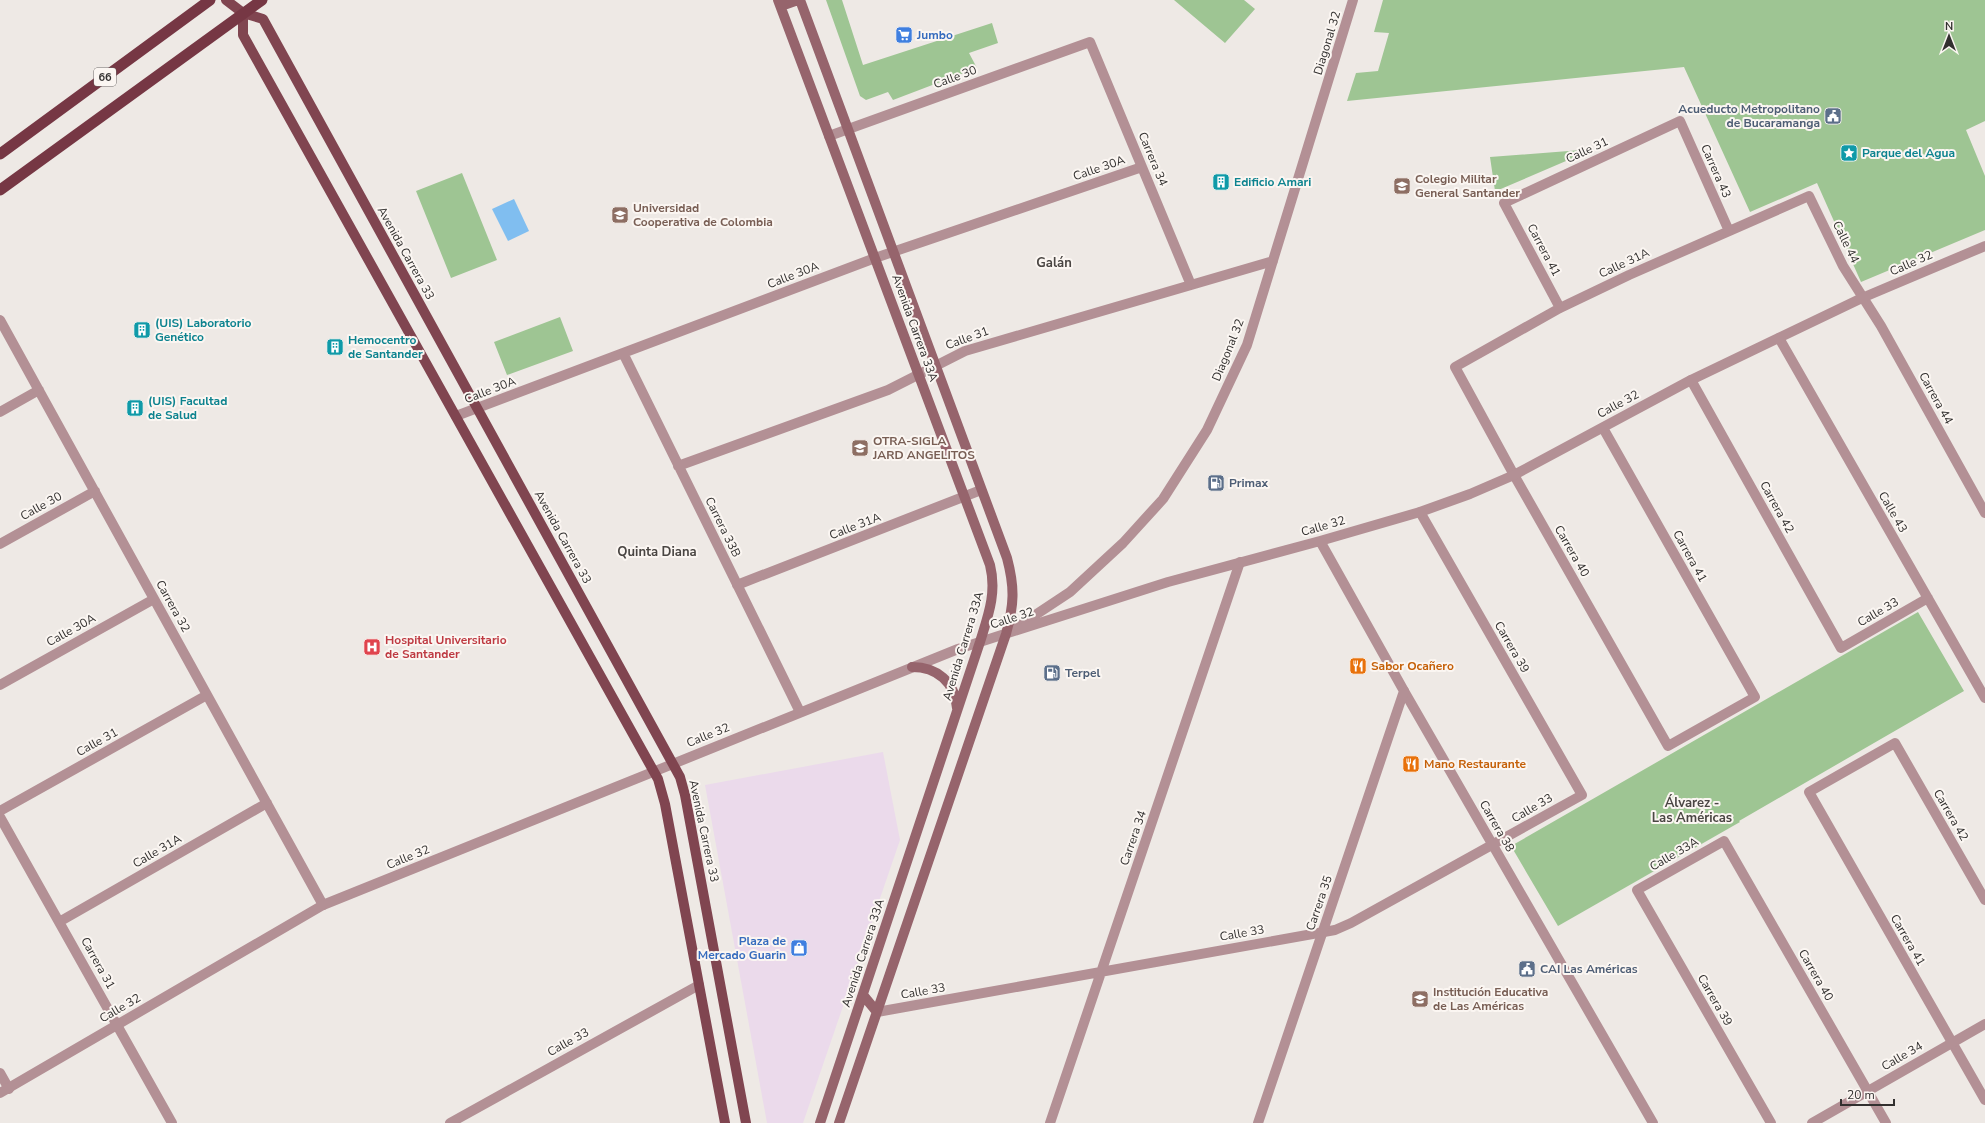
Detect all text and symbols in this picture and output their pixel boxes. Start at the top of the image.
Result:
street label: Diagonal 32 [1310,9,1344,77]
north arrow [1929,16,1969,56]
text: N [1945,19,1953,34]
supermarket icon: Jumbo [894,25,914,45]
place label: Jumbo [916,27,953,43]
street label: Calle 30 [931,62,979,92]
road number: 66 [94,68,116,86]
place label: Acueducto Metropolitano de Bucaramanga [1678,101,1820,131]
public building icon: Acueducto Metropolitano de Bucaramanga [1823,106,1843,126]
street label: Carrera 34 [1134,130,1172,188]
street label: Calle 31 [1563,133,1611,167]
street label: Carrera 43 [1697,142,1735,200]
place icon: Parque del Agua [1839,143,1859,163]
place label: Parque del Agua [1862,145,1955,161]
street label: Calle 30A [1071,152,1127,184]
place label: Colegio Militar General Santander [1415,171,1520,201]
building icon: Edificio Amari [1211,172,1231,192]
place label: Edificio Amari [1234,174,1311,190]
school or university icon: Colegio Militar General Santander [1392,176,1412,196]
place label: Universidad Cooperativa de Colombia [633,200,773,230]
street label: Avenida Carrera 33 [374,204,438,302]
school or university icon: Universidad Cooperativa de Colombia [610,205,630,225]
street label: Calle 44 [1829,218,1863,266]
street label: Carrera 41 [1524,221,1564,279]
street label: Calle 31A [1596,244,1652,282]
street label: Calle 32 [1887,247,1935,279]
district label: Galán [1036,254,1072,272]
street label: Calle 30A [765,258,821,292]
street label: Avenida Carrera 33A [888,272,942,384]
place label: (UIS) Laboratorio Genético [155,315,251,345]
street label: Diagonal 32 [1208,316,1248,384]
building icon: (UIS) Laboratorio Genético [132,320,152,340]
street label: Calle 31 [943,323,991,353]
place label: Hemocentro de Santander [348,332,423,362]
building icon: Hemocentro de Santander [325,337,345,357]
street label: Carrera 44 [1915,369,1957,427]
street label: Calle 30A [462,373,518,407]
street label: Calle 32 [1594,386,1642,422]
place label: (UIS) Facultad de Salud [148,393,227,423]
building icon: (UIS) Facultad de Salud [125,398,145,418]
place label: OTRA-SIGLA JARD ANGELITOS [872,433,975,463]
school or university icon: OTRA-SIGLA JARD ANGELITOS [850,438,870,458]
fuel station icon: Primax [1206,473,1226,493]
place label: Primax [1229,475,1269,491]
street label: Carrera 42 [1756,478,1798,536]
street label: Calle 30 [17,488,65,524]
street label: Avenida Carrera 33 [531,488,595,586]
street label: Calle 43 [1875,488,1911,536]
street label: Carrera 33B [701,494,745,560]
street label: Calle 31A [827,509,883,543]
street label: Calle 32 [1299,512,1347,540]
street label: Carrera 40 [1551,522,1593,580]
street label: Carrera 41 [1669,527,1711,585]
district label: Quinta Diana [617,543,697,561]
street label: Carrera 32 [152,577,194,635]
street label: Avenida Carrera 33A [939,589,987,702]
street label: Calle 33 [1854,594,1902,630]
street label: Calle 32 [988,603,1036,633]
street label: Calle 30A [44,610,99,650]
street label: Carrera 39 [1491,618,1533,676]
place label: Hospital Universitario de Santander [385,632,507,662]
hospital icon: Hospital Universitario de Santander [362,637,382,657]
restaurant icon: Sabor Ocañero [1348,656,1368,676]
place label: Sabor Ocañero [1371,658,1454,674]
fuel station icon: Terpel [1042,663,1062,683]
place label: Terpel [1065,665,1100,681]
street label: Calle 32 [684,719,732,751]
street label: Calle 31 [73,724,121,760]
restaurant icon: Mano Restaurante [1401,754,1421,774]
place label: Mano Restaurante [1424,756,1526,772]
street label: Avenida Carrera 33 [685,778,723,884]
street label: Carrera 42 [1930,786,1972,844]
street label: Calle 33 [1508,790,1556,826]
district label: Álvarez - Las Américas [1652,794,1732,827]
street label: Carrera 38 [1476,797,1518,855]
street label: Carrera 34 [1116,808,1150,868]
street label: Calle 31A [130,830,185,871]
street label: Calle 33A [1647,833,1702,874]
street label: Calle 32 [384,841,432,873]
street label: Carrera 35 [1302,873,1336,933]
street label: Avenida Carrera 33A [838,897,888,1009]
street label: Carrera 41 [1887,911,1929,969]
street label: Calle 33 [1218,921,1266,945]
place label: Plaza de Mercado Guarin [698,933,786,963]
street label: Carrera 31 [77,934,119,992]
shop icon: Plaza de Mercado Guarin [789,938,809,958]
street label: Carrera 40 [1795,946,1837,1004]
public building icon: CAI Las Américas [1517,959,1537,979]
place label: CAI Las Américas [1540,961,1638,977]
street label: Carrera 39 [1694,971,1736,1029]
street label: Calle 33 [899,979,947,1003]
place label: Institución Educativa de Las Américas [1433,984,1548,1014]
school or university icon: Institución Educativa de Las Américas [1410,989,1430,1009]
street label: Calle 32 [96,990,144,1026]
street label: Calle 33 [544,1024,592,1060]
street label: Calle 34 [1878,1038,1926,1074]
scale bar [1841,1081,1894,1107]
text: 20 m [1847,1087,1875,1103]

